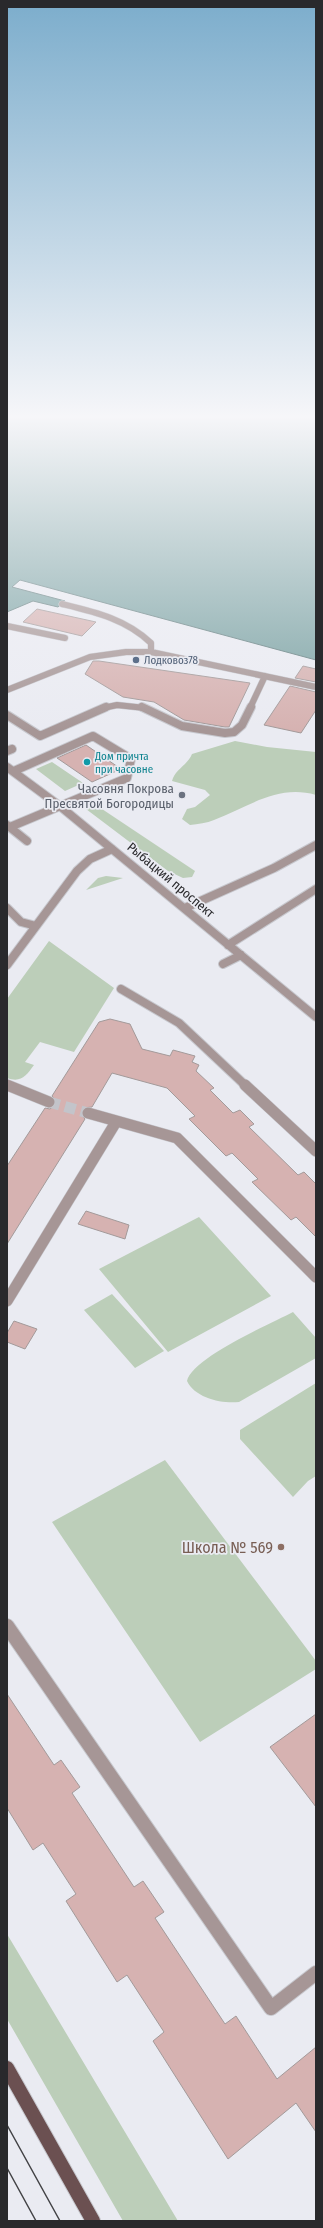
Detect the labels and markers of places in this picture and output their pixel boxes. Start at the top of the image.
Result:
place label: Лодковоз78 [144,654,198,667]
marker: Лодковоз78 [131,655,141,665]
place label: Дом причта при часовне [94,750,153,776]
marker: Дом причта при часовне [82,757,92,767]
place label: Часовня Покрова Пресвятой Богородицы [45,781,174,811]
marker: Часовня Покрова Пресвятой Богородицы [177,790,187,800]
place label: Школа № 569 [182,1538,273,1557]
marker: Школа № 569 [276,1542,286,1552]

